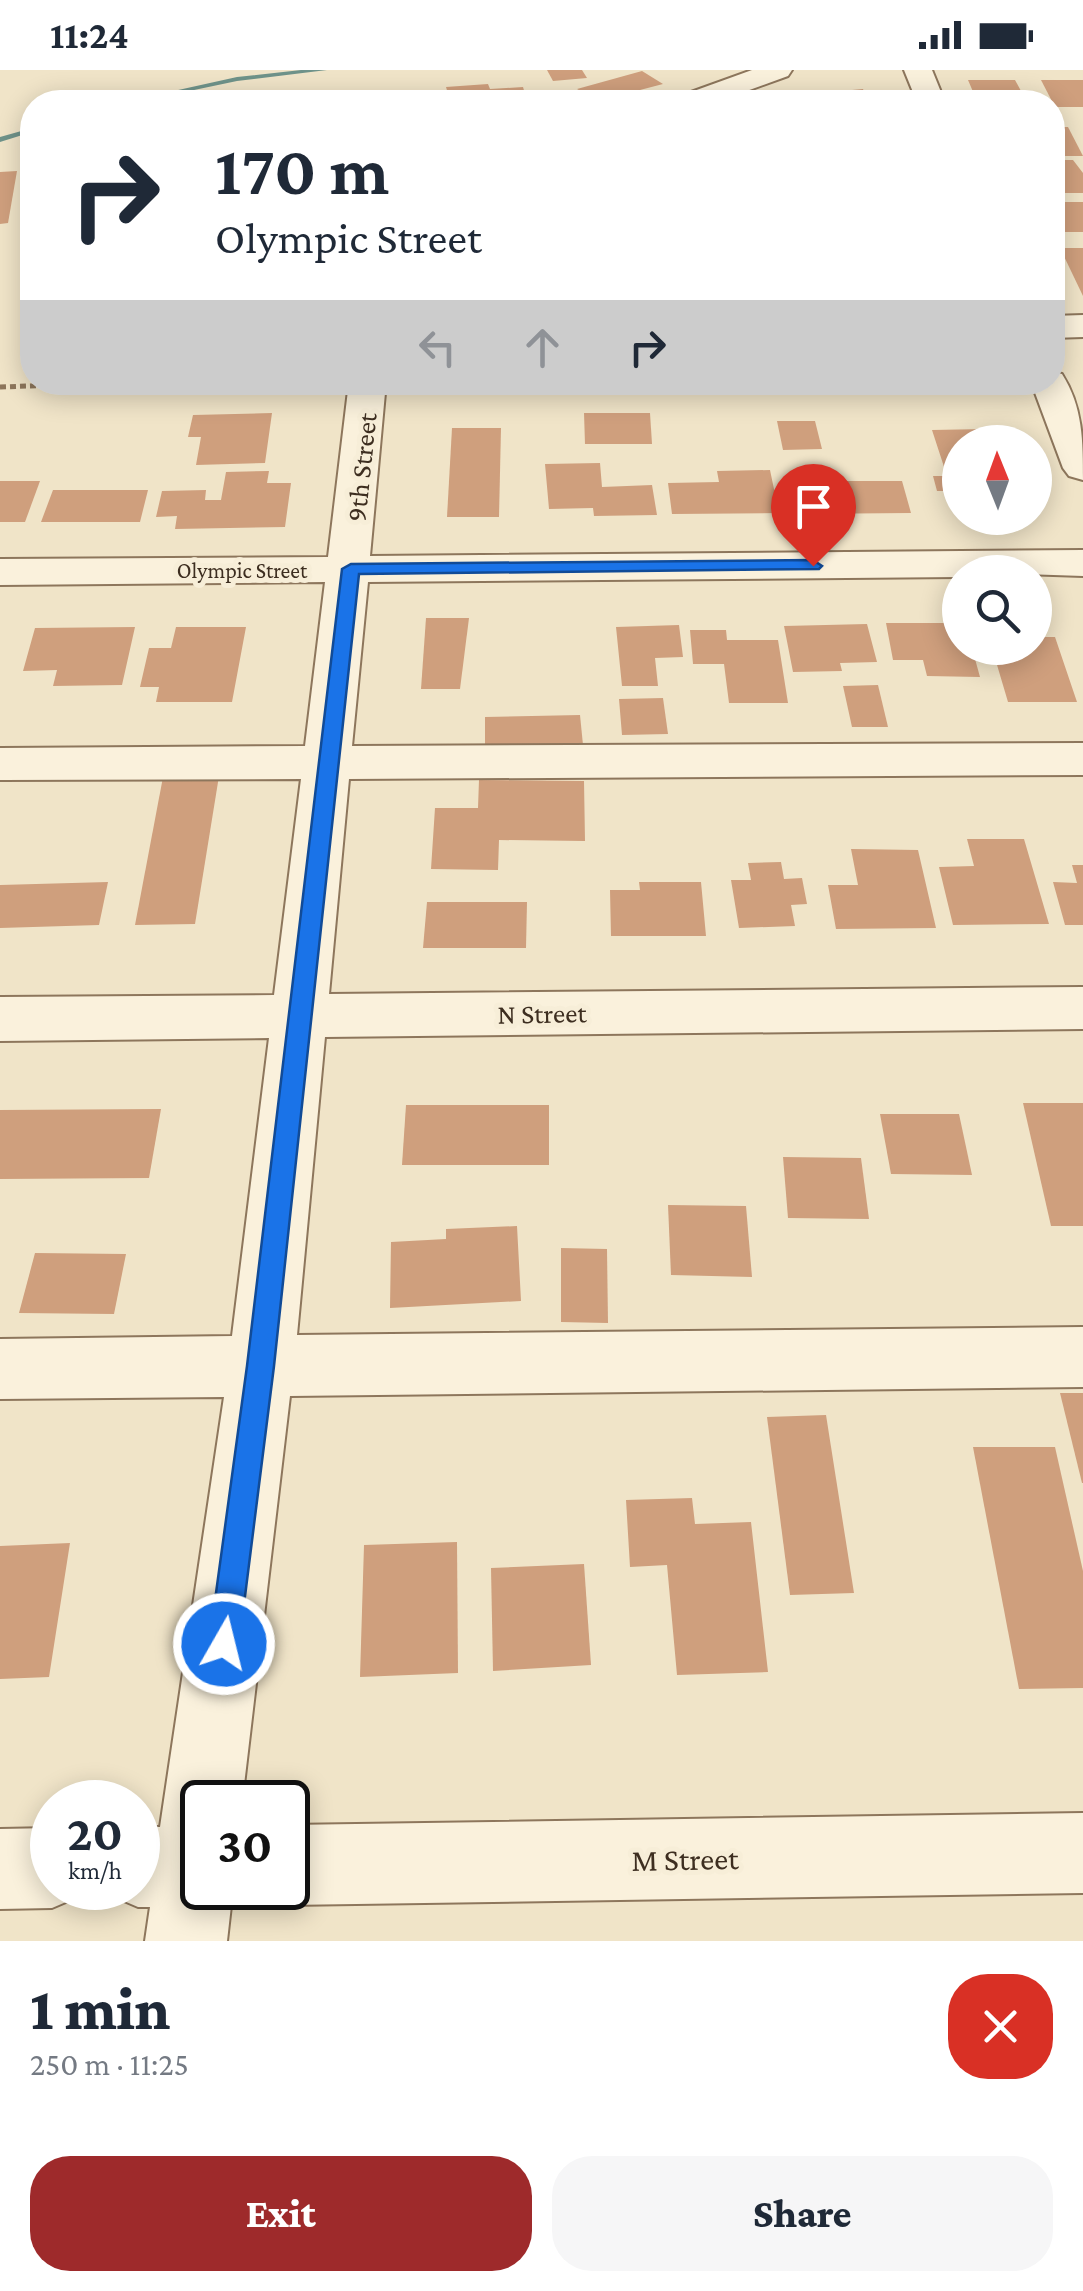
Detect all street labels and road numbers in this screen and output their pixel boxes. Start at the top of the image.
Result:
street label: 9th Street [340,410,383,523]
street label: Olympic Street [177,558,308,583]
street label: N Street [497,997,588,1030]
street label: M Street [631,1840,739,1878]

